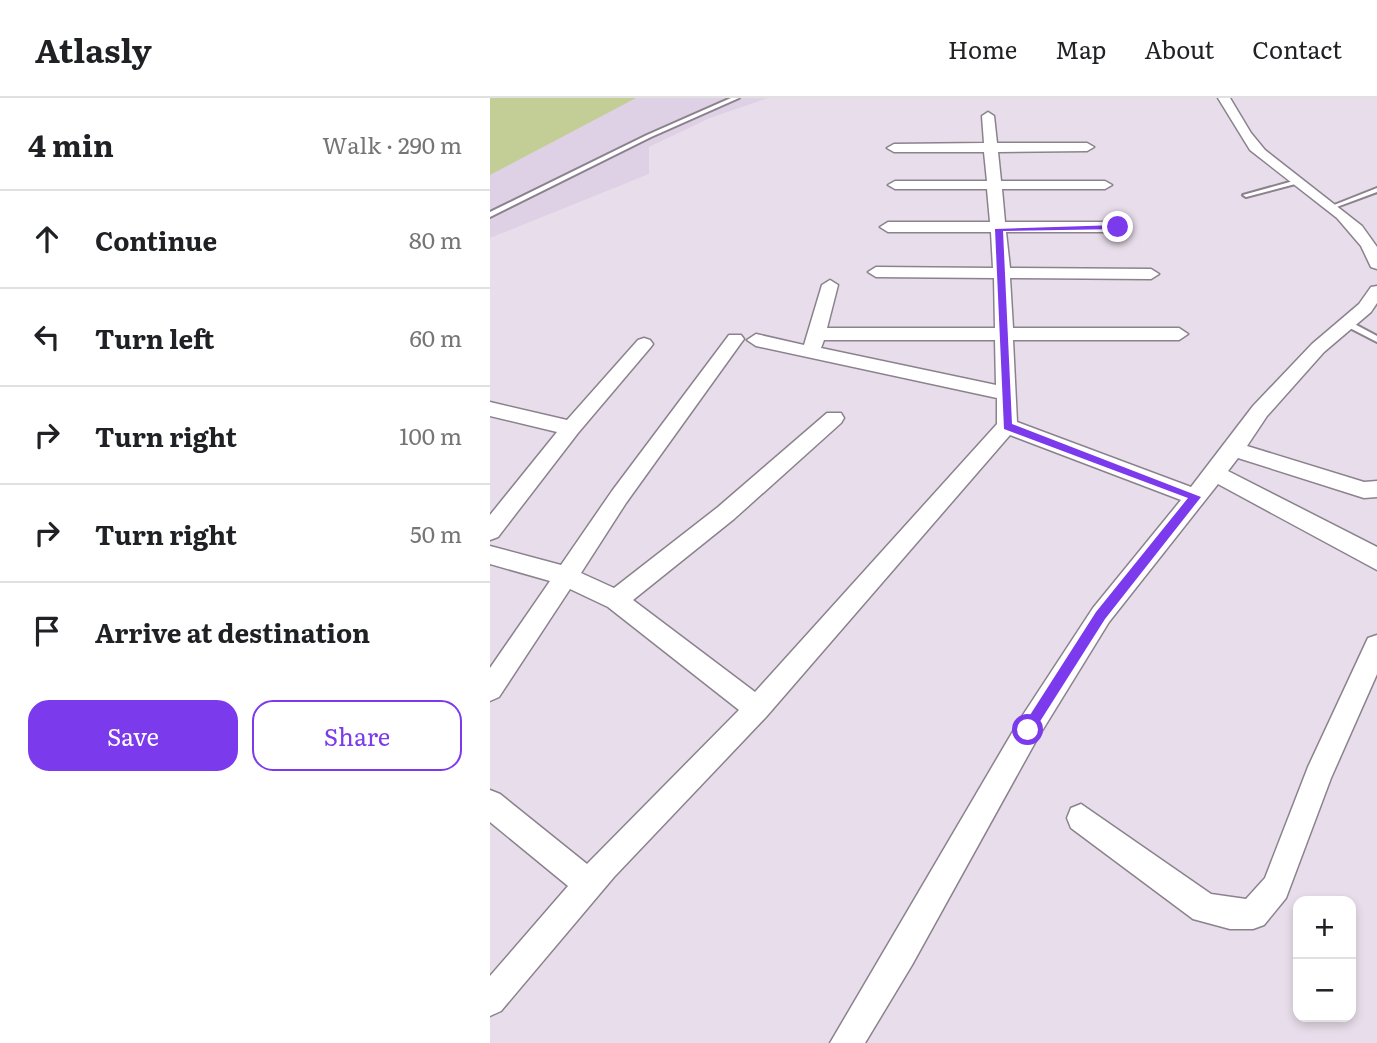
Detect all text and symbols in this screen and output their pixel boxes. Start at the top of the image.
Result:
text: Atlasly [35,24,152,73]
text: Home [948,31,1017,66]
text: Map [1055,31,1106,66]
text: About [1144,31,1214,66]
text: Contact [1252,31,1342,66]
text: 4 min [28,122,114,166]
text: Walk · 290 m [322,127,462,161]
route end [1102,211,1133,242]
icon: ahead [28,220,66,258]
text: Continue [95,220,217,259]
text: 80 m [409,222,462,256]
icon: left [28,318,66,356]
text: Turn left [95,318,214,357]
text: 60 m [409,320,462,354]
icon: right [28,416,66,454]
text: Turn right [95,416,237,455]
text: 100 m [399,418,462,452]
icon: right [28,514,66,552]
text: Turn right [95,514,237,553]
text: 50 m [410,516,462,550]
icon: arrive [28,612,66,650]
text: Arrive at destination [95,612,370,651]
button: Save [28,700,238,771]
button: Share [252,700,462,771]
route start [1012,714,1043,745]
map controls [1293,896,1356,1022]
button: + [1293,896,1356,959]
button: − [1293,959,1356,1022]

